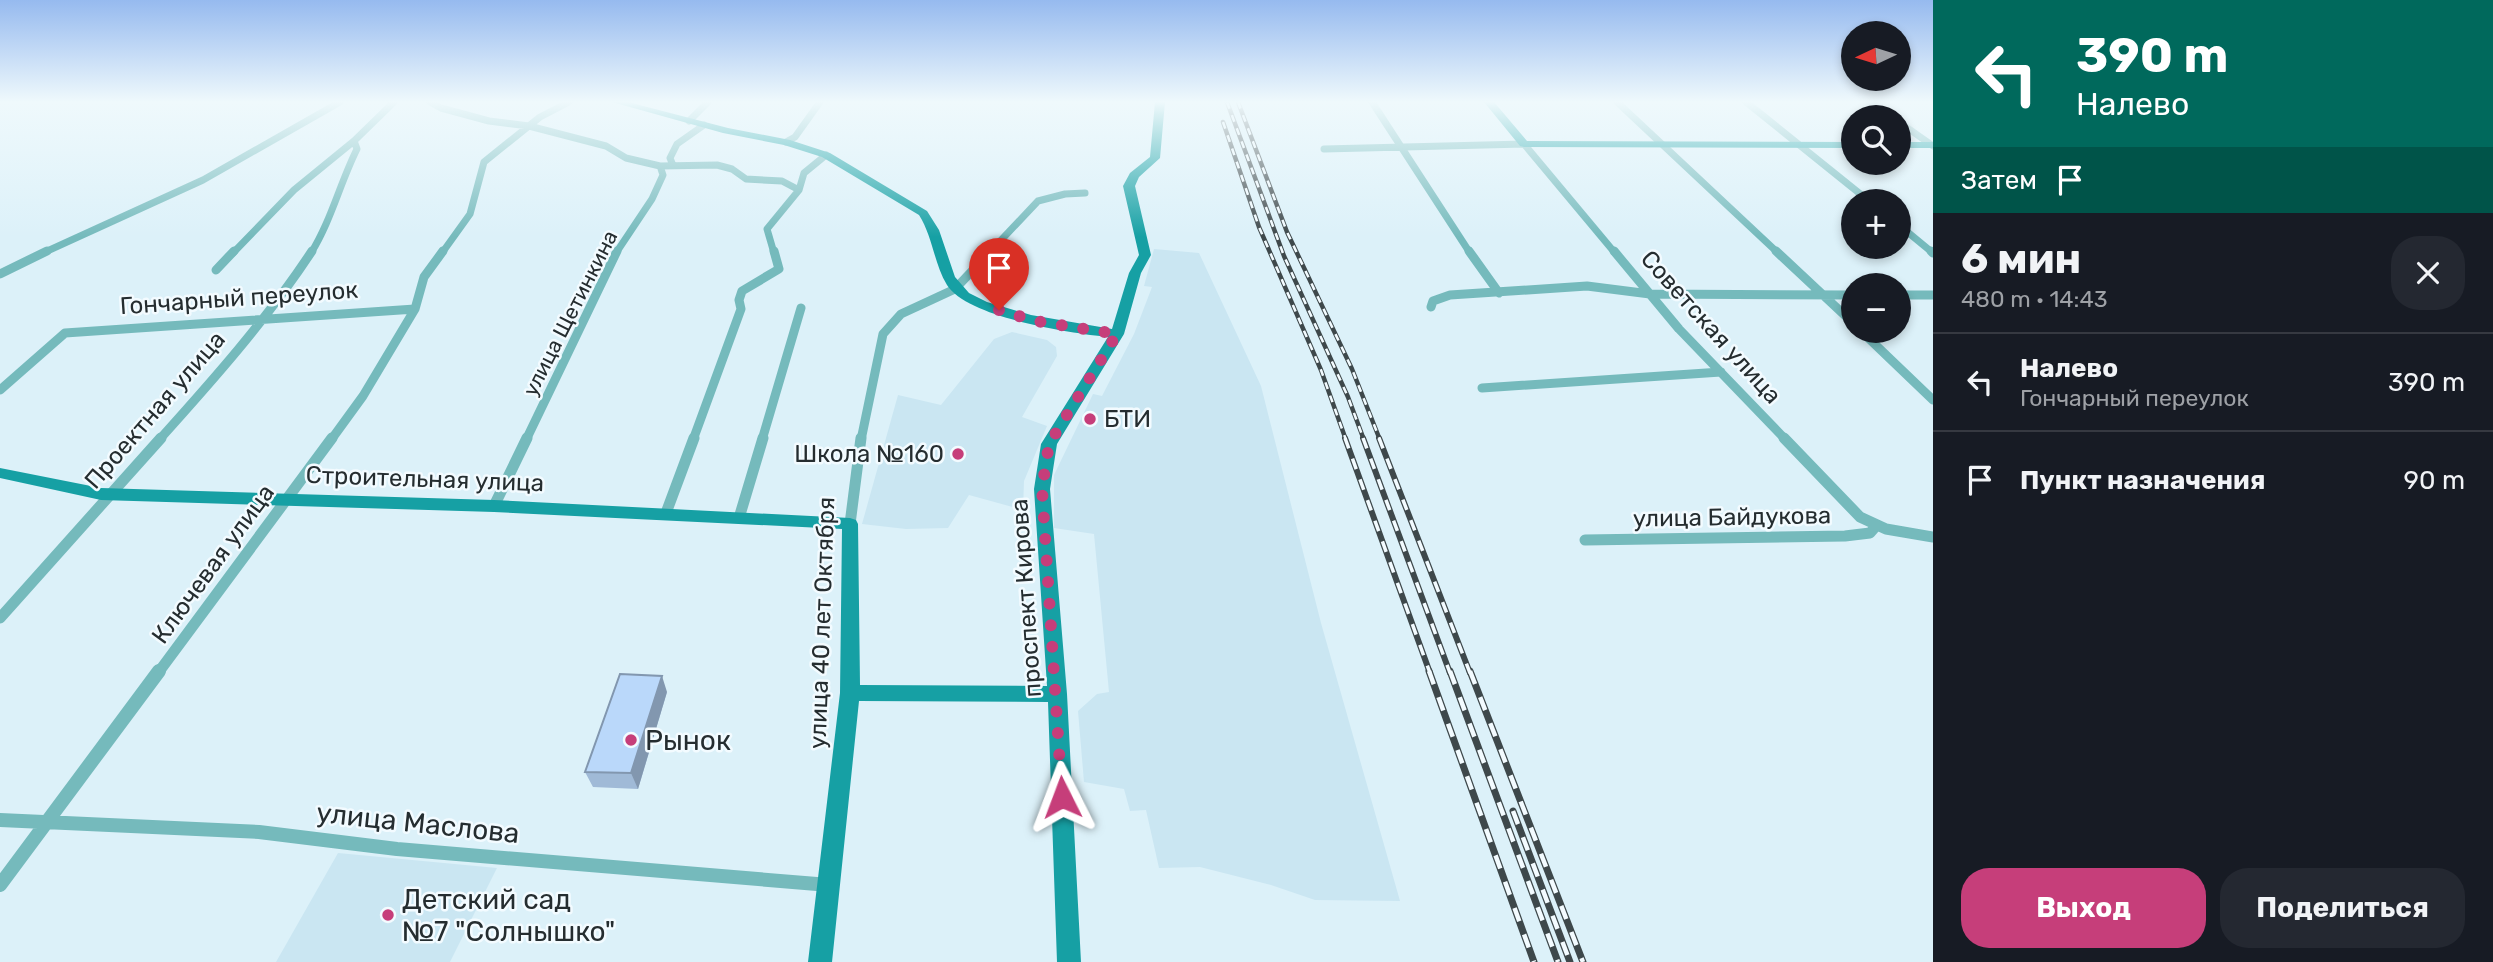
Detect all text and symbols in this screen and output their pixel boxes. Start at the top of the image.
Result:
north arrow [1841,21,1911,91]
map controls [1841,21,1911,343]
text: 390 m [2076,26,2228,84]
icon: left [1961,28,2052,119]
text: Налево [2076,85,2189,123]
button: search [1841,105,1911,175]
icon: arrive [2051,161,2089,199]
text: Затем [1961,165,2037,196]
button: + [1841,189,1911,259]
street label: улица Щетинкина [517,226,623,400]
text: 6 мин [1961,234,2081,284]
button: close [2391,236,2465,310]
pin [969,238,1029,310]
street label: Советская улица [1635,245,1787,409]
icon: arrive [980,249,1018,287]
button: − [1841,273,1911,343]
street label: Гончарный переулок [119,276,359,320]
text: 480 m · 14:43 [1961,285,2108,313]
street label: Проектная улица [79,325,231,495]
text: Налево [2020,353,2118,384]
icon: left [1961,363,1999,401]
text: 390 m [2388,367,2465,398]
text: Гончарный переулок [2020,384,2249,412]
place label: БТИ [1104,405,1151,433]
marker: БТИ [1082,411,1098,427]
place label: Школа №160 [794,440,944,468]
marker: Школа №160 [950,446,966,462]
street label: Строительная улица [305,461,545,497]
icon: arrive [1961,461,1999,499]
text: Пункт назначения [2020,465,2265,496]
text: 90 m [2404,465,2465,496]
street label: Ключевая улица [146,479,280,649]
street label: улица 40 лет Октября [804,496,840,750]
street label: проспект Кирова [1005,498,1047,698]
street label: улица Байдукова [1633,501,1831,533]
place label: Рынок [645,724,731,757]
marker: Рынок [623,732,639,748]
position arrow [1025,760,1099,834]
street label: улица Маслова [315,796,521,850]
button: Выход [1961,868,2206,948]
button: Поделиться [2220,868,2465,948]
place label: Детский сад №7 "Солнышко" [402,883,615,948]
marker: Детский сад №7 "Солнышко" [380,907,396,923]

